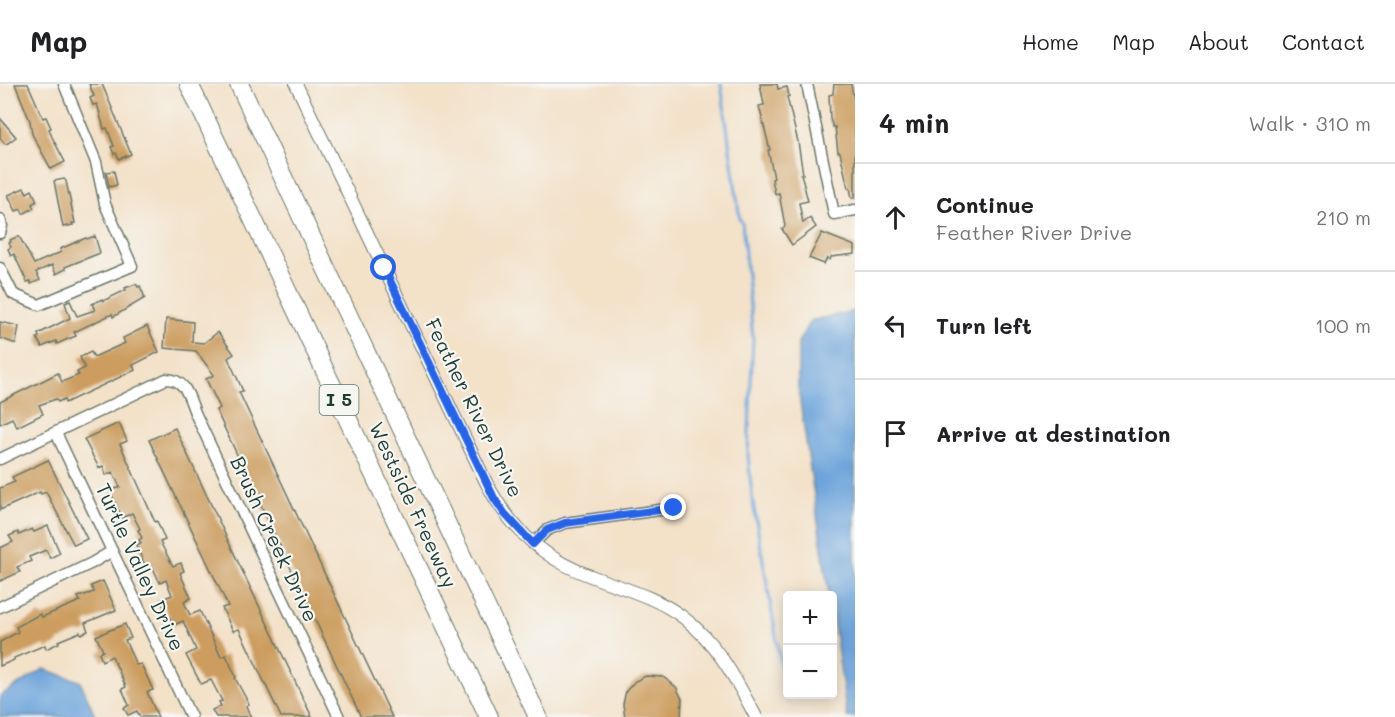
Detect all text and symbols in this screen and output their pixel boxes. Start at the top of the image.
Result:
text: Map [30,23,87,59]
text: Home [1022,28,1079,55]
text: Map [1112,28,1155,55]
text: About [1188,28,1249,55]
text: Contact [1282,28,1365,55]
text: 4 min [879,106,949,140]
text: Walk · 310 m [1248,110,1371,136]
text: Continue [936,190,1034,219]
icon: ahead [879,201,912,234]
text: 210 m [1316,204,1371,230]
text: Feather River Drive [936,219,1132,245]
route start [370,254,396,280]
icon: left [879,309,912,342]
text: Turn left [936,311,1032,340]
text: 100 m [1315,312,1371,338]
street label: Feather River Drive [420,314,530,501]
road number: I 5 [320,385,358,415]
street label: Westside Freeway [364,417,464,592]
icon: arrive [879,417,912,450]
text: Arrive at destination [936,419,1171,448]
street label: Brush Creek Drive [225,452,325,626]
street label: Turtle Valley Drive [91,479,191,655]
route end [660,494,686,520]
map controls [783,591,837,699]
button: + [783,591,837,645]
button: − [783,645,837,699]

